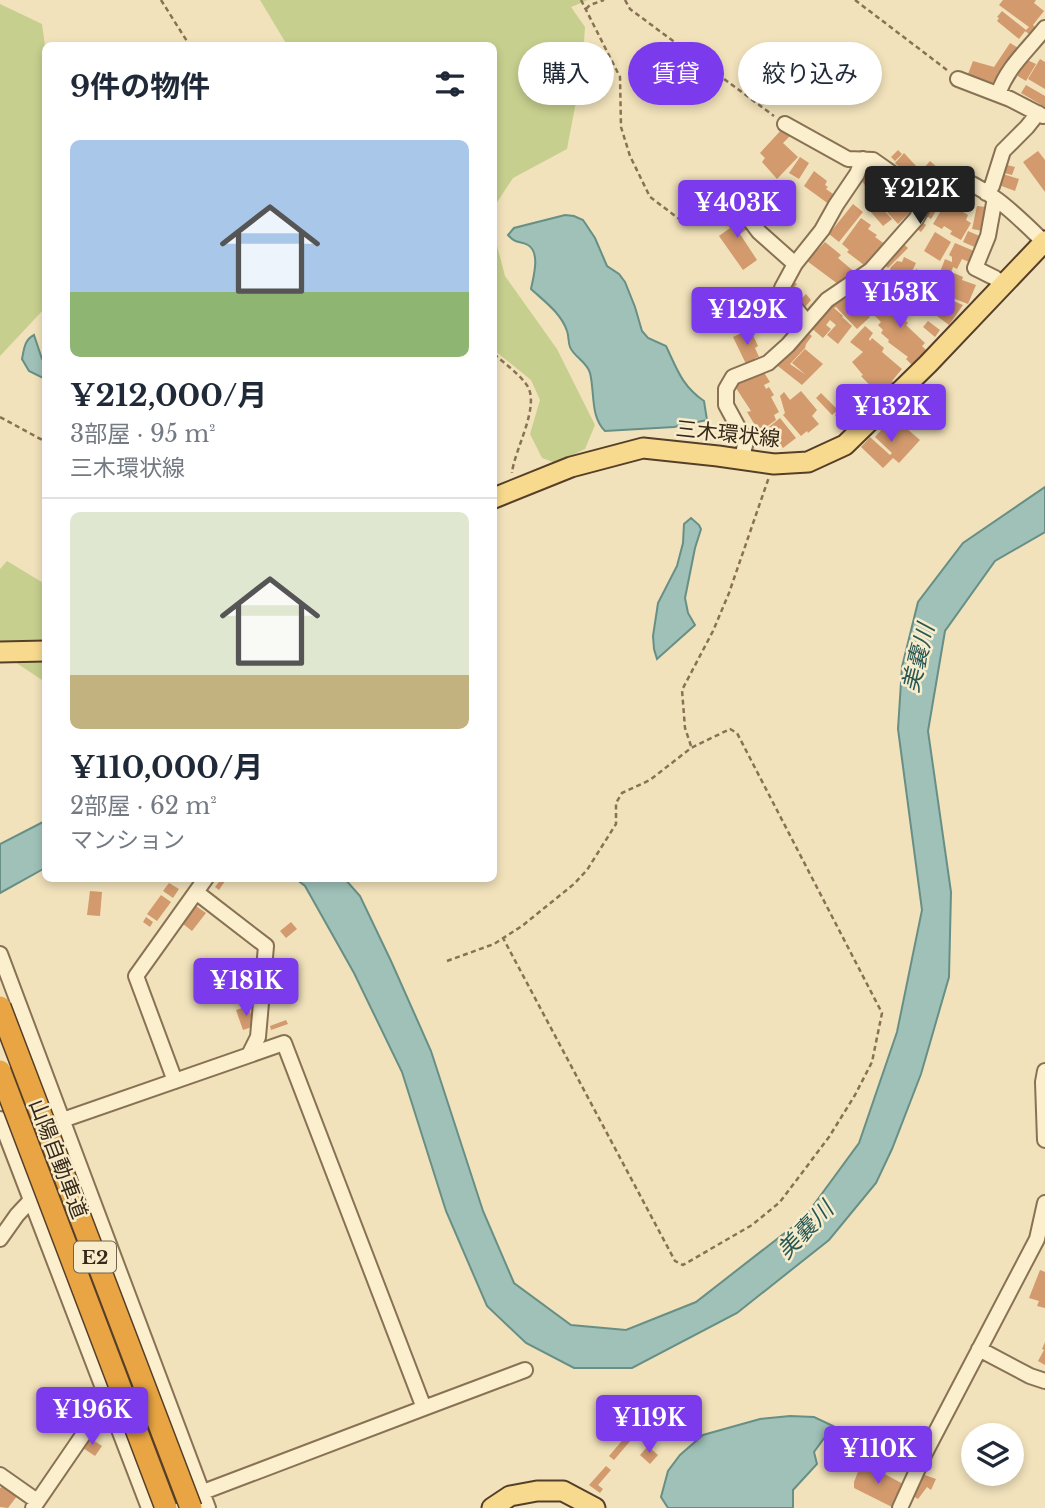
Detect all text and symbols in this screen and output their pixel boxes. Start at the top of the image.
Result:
chip: 購入 [518,42,614,105]
chip: 賃貸 [628,42,724,105]
chip: 絞り込み [738,42,882,105]
icon: filters [431,65,469,103]
text: 9件の物件 [70,68,210,105]
pin: ¥212K [871,166,969,226]
text: ¥212K [881,175,959,203]
pin: ¥403K [688,180,786,240]
icon: home [207,186,333,312]
text: ¥403K [694,189,780,217]
pin: ¥153K [851,270,949,330]
text: ¥153K [862,279,938,307]
pin: ¥129K [698,288,796,347]
text: ¥129K [708,296,786,324]
text: ¥212,000/月 [70,377,267,414]
pin: ¥132K [842,384,940,444]
text: ¥132K [852,393,930,421]
street label: 三木環状線 [674,416,782,452]
text: 3部屋 · 95 m² [70,420,216,448]
text: 三木環状線 [70,454,185,482]
icon: home [207,558,333,684]
water label: 美嚢川 [896,618,941,695]
text: ¥110,000/月 [70,749,263,786]
text: 2部屋 · 62 m² [70,792,217,820]
text: マンション [70,826,185,854]
pin: ¥181K [197,958,295,1018]
text: ¥181K [209,967,283,995]
street label: 山陽自動車道 [23,1096,93,1222]
water label: 美嚢川 [771,1193,841,1265]
road number: E2 [74,1242,116,1273]
pin: ¥196K [43,1388,141,1447]
text: ¥196K [52,1396,132,1424]
pin: ¥119K [600,1396,698,1455]
text: ¥119K [612,1404,686,1432]
map controls [961,1423,1024,1486]
button: layers [961,1423,1024,1486]
pin: ¥110K [829,1426,927,1486]
text: ¥110K [840,1435,916,1463]

